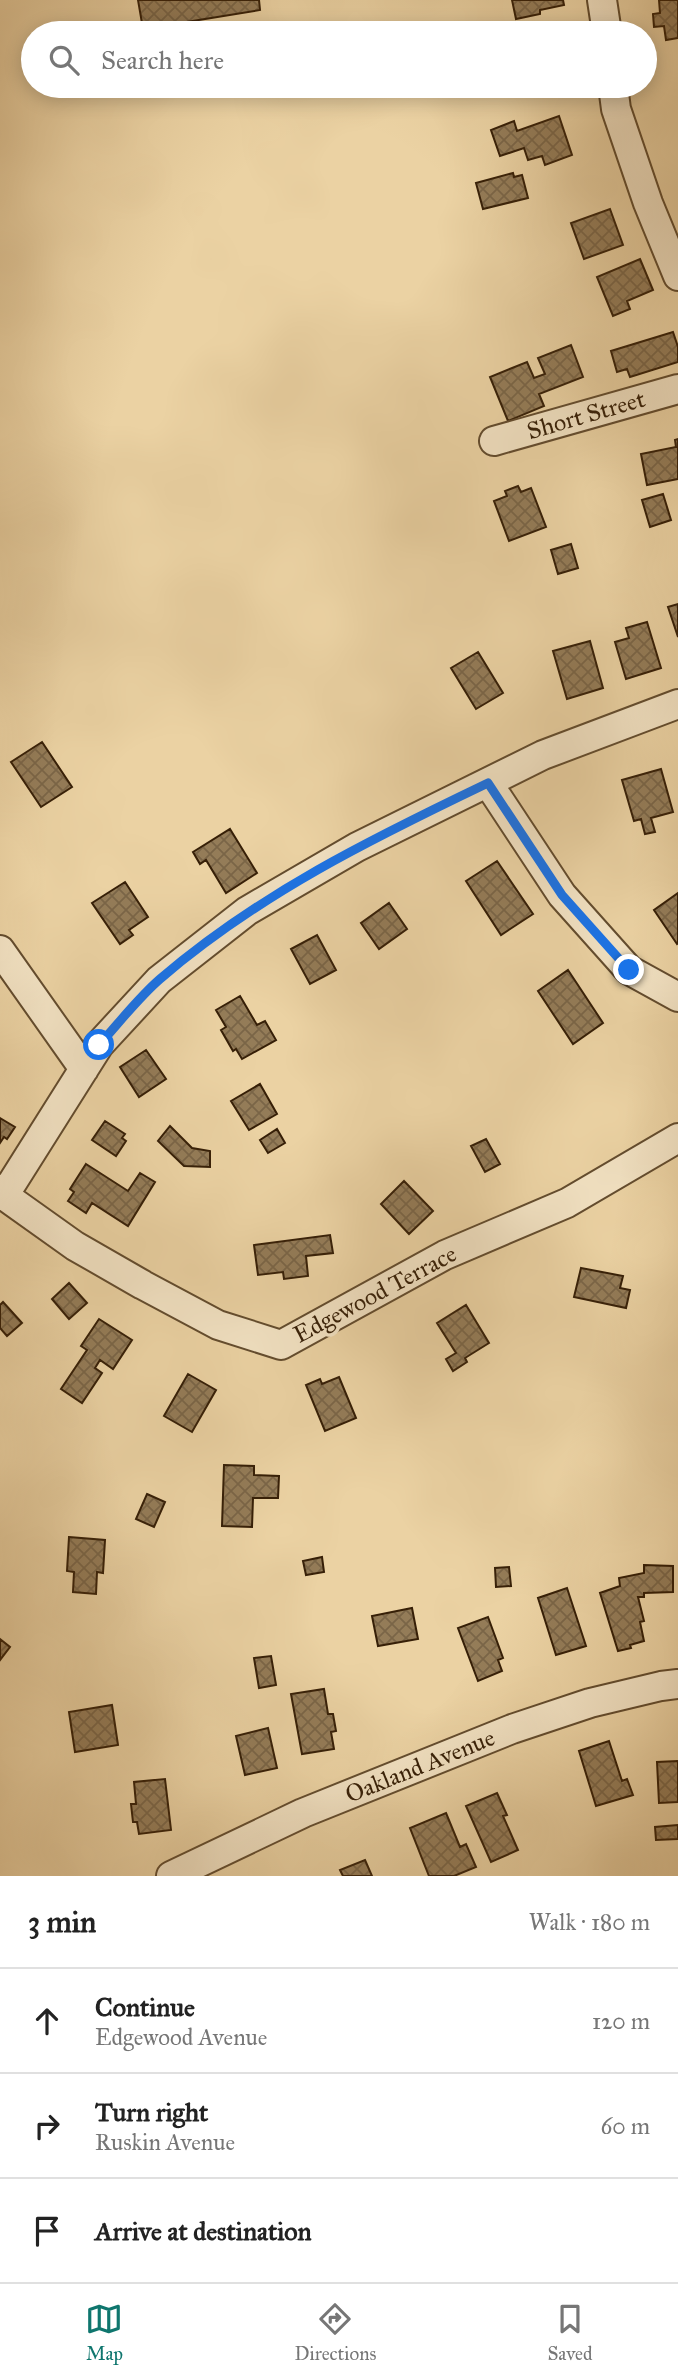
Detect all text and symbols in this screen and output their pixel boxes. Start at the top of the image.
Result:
search box [21,21,657,98]
icon: search [45,41,83,79]
text: Search here [101,44,224,76]
street label: Short Street [523,384,649,446]
route end [613,954,644,985]
route start [83,1029,114,1060]
street label: Edgewood Terrace [288,1238,462,1350]
street label: Oakland Avenue [341,1722,499,1810]
text: 3 min [28,1904,96,1940]
text: Walk · 180 m [529,1908,650,1936]
text: Continue [95,1991,195,2023]
icon: ahead [28,2002,66,2040]
text: 120 m [592,2007,650,2035]
text: Edgewood Avenue [95,2023,267,2051]
text: Turn right [95,2096,208,2128]
icon: right [28,2107,66,2145]
text: 60 m [601,2112,650,2140]
text: Ruskin Avenue [95,2128,235,2156]
icon: arrive [28,2212,66,2250]
text: Arrive at destination [95,2215,312,2247]
tab: Map [85,2300,123,2365]
tab: Directions [294,2300,376,2365]
tab: Saved [547,2300,593,2365]

